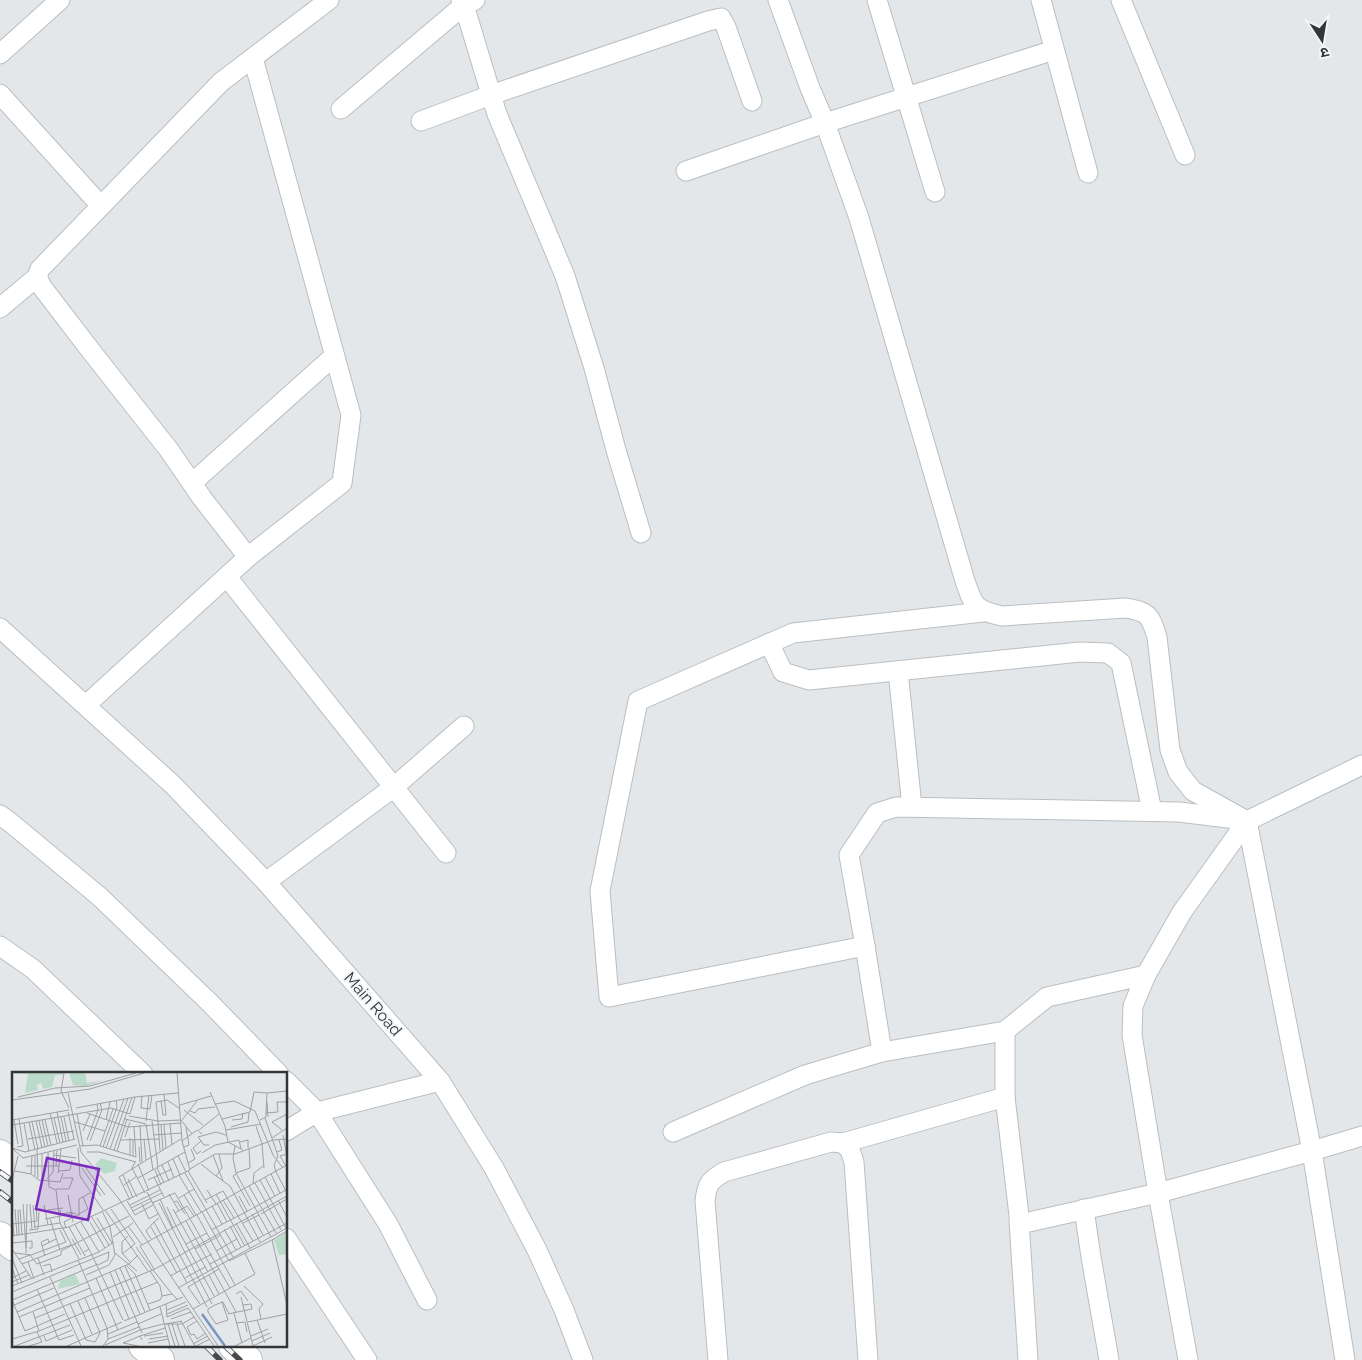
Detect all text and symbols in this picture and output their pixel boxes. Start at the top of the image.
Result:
north arrow [1297,15,1347,65]
text: उ [1318,44,1330,62]
street label: Main Road [340,968,406,1040]
inset map [12,1072,288,1348]

